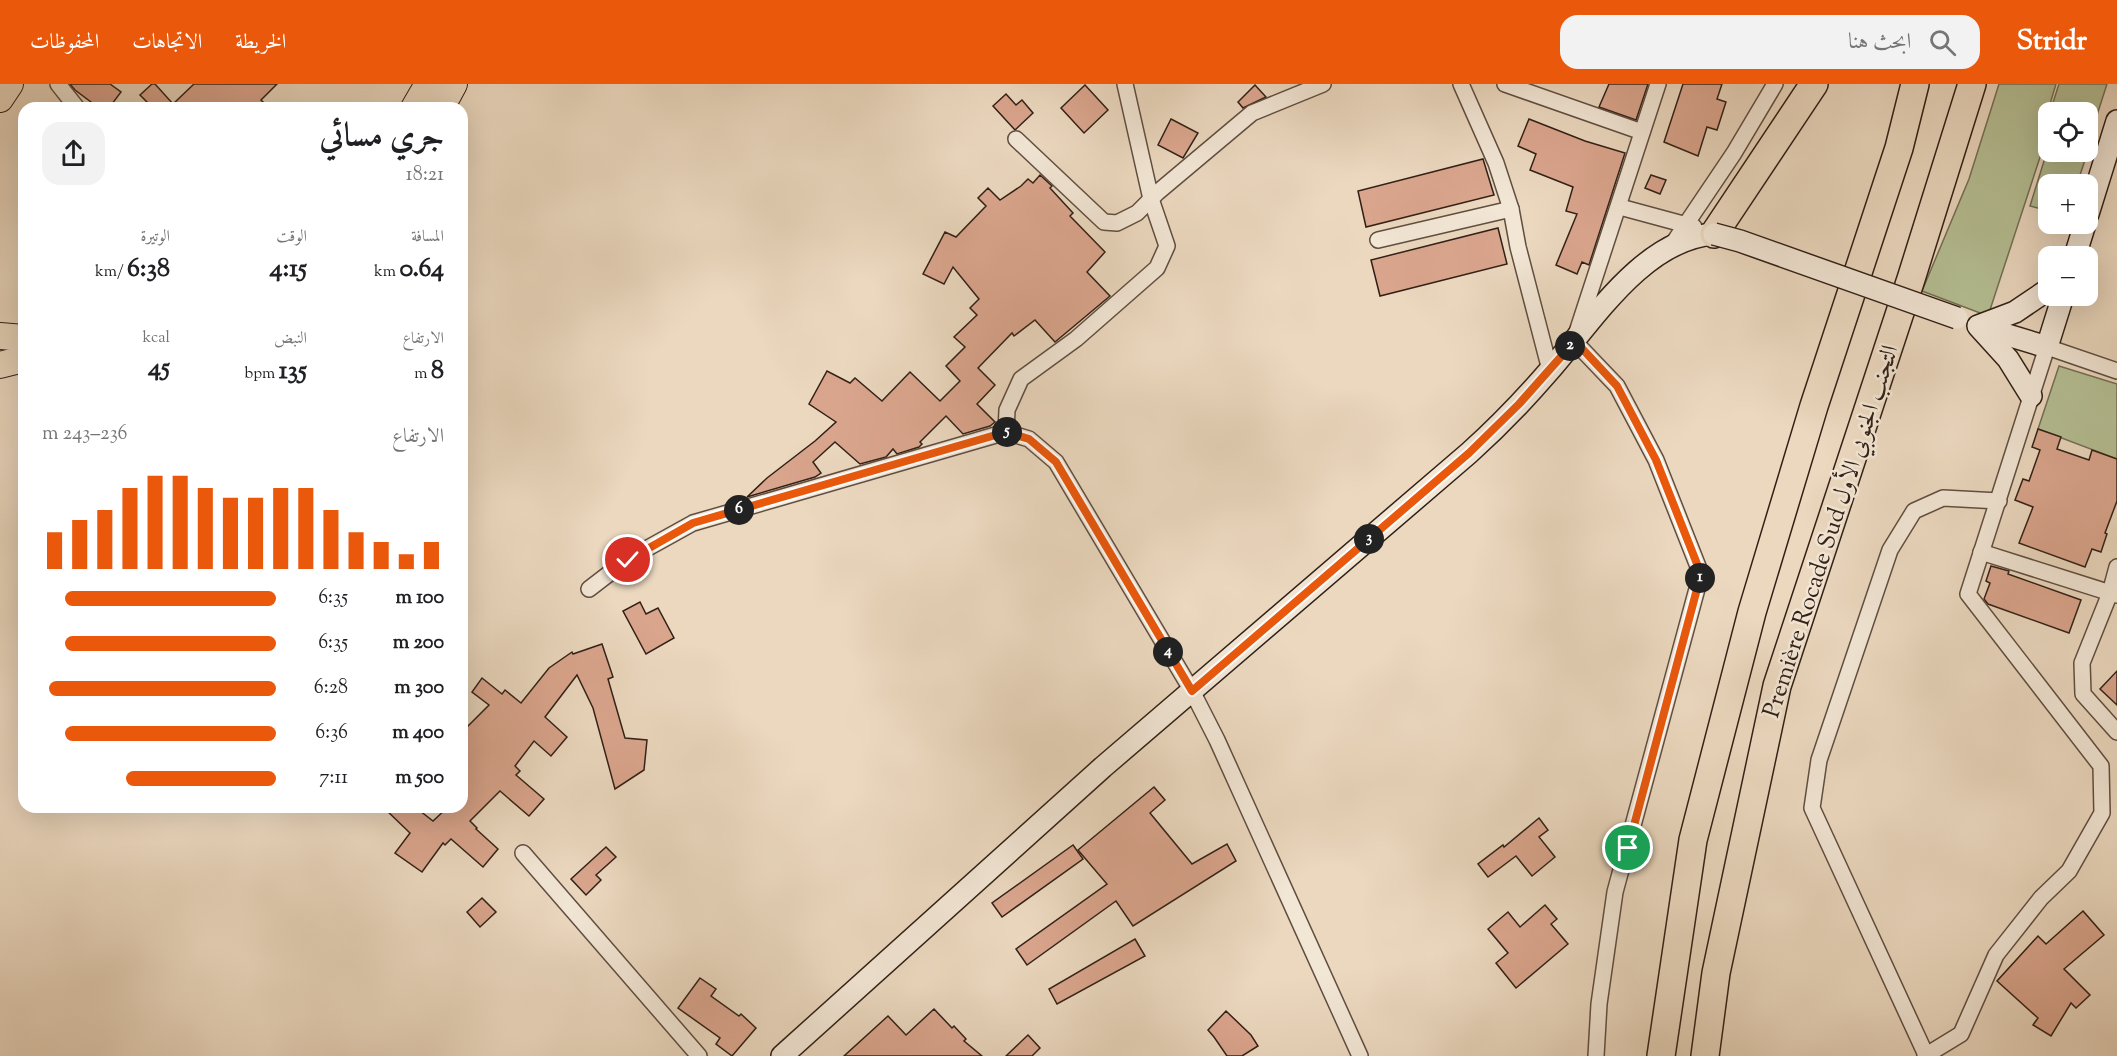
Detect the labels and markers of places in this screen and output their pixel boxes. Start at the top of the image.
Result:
pin: 2 [1555,331,1585,361]
pin: 5 [992,417,1022,447]
pin: 6 [724,495,754,525]
pin: 3 [1354,524,1384,554]
pin [602,534,653,585]
pin: 1 [1685,563,1715,593]
pin: 4 [1153,637,1183,667]
pin [1602,822,1653,873]

